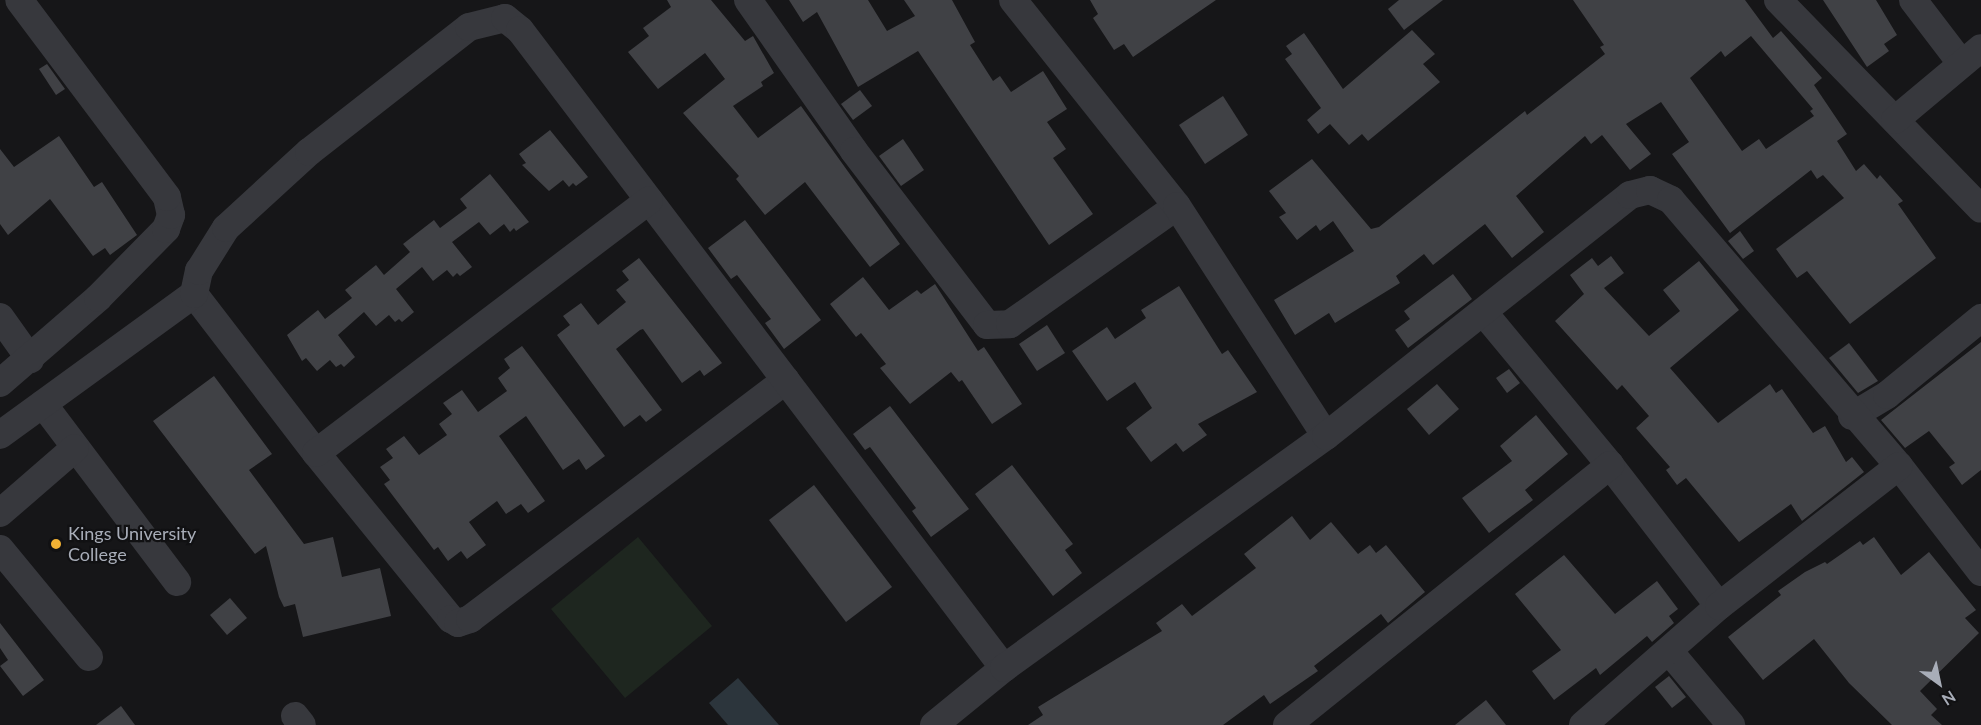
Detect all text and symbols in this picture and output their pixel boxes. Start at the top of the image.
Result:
place label: Kings University College [68,523,196,566]
marker: Kings University College [49,537,63,551]
north arrow [1909,653,1969,713]
text: N [1939,687,1959,710]

